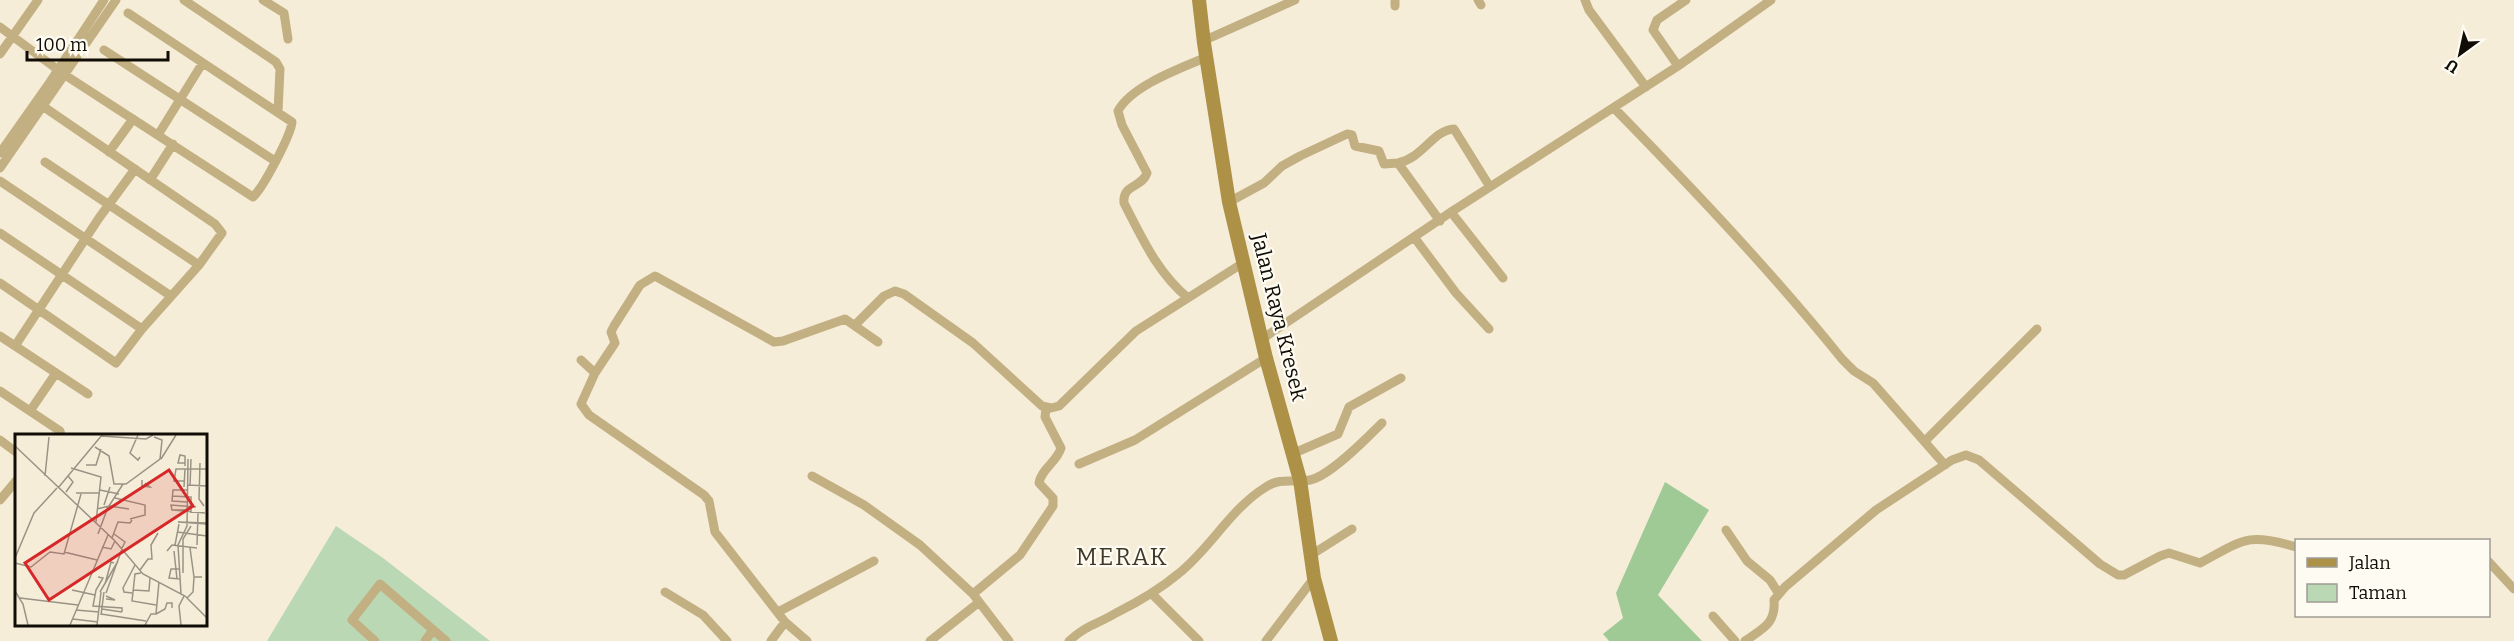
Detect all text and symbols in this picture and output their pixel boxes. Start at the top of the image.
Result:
scale bar [27,24,168,62]
north arrow [2430,24,2490,84]
text: 100 m [36,34,87,56]
text: U [2442,55,2462,77]
street label: Jalan Raya Kresek [1245,230,1312,404]
inset map [15,434,207,626]
legend [2295,539,2490,617]
district label: MERAK [1076,543,1168,571]
text: Jalan [2348,552,2391,574]
text: Taman [2349,582,2407,604]

